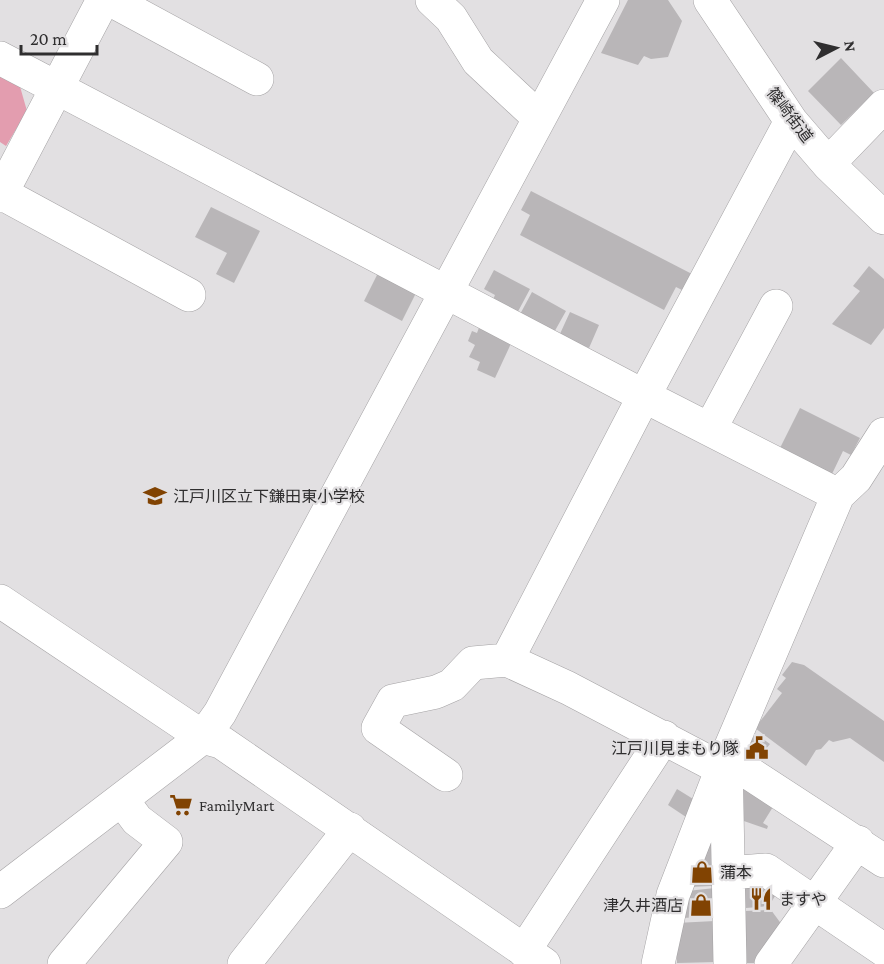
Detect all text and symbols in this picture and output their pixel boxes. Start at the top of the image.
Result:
scale bar [21,18,98,56]
north arrow [806,18,866,78]
text: 20 m [30,29,67,49]
text: N [841,40,860,53]
street label: 篠崎街道 [764,84,816,146]
school or university icon: 江戸川区立下鎌田東小学校 [142,483,168,509]
place label: 江戸川区立下鎌田東小学校 [173,488,365,505]
public building icon: 江戸川見まもり隊 [744,735,770,761]
place label: 江戸川見まもり隊 [611,740,739,757]
supermarket icon: FamilyMart [168,792,194,818]
place label: FamilyMart [199,797,275,815]
shop icon: 蒲本 [689,859,715,885]
place label: 蒲本 [720,864,752,881]
restaurant icon: ますや [748,886,774,912]
place label: ますや [779,891,827,908]
shop icon: 津久井酒店 [688,892,714,918]
place label: 津久井酒店 [603,897,683,914]

